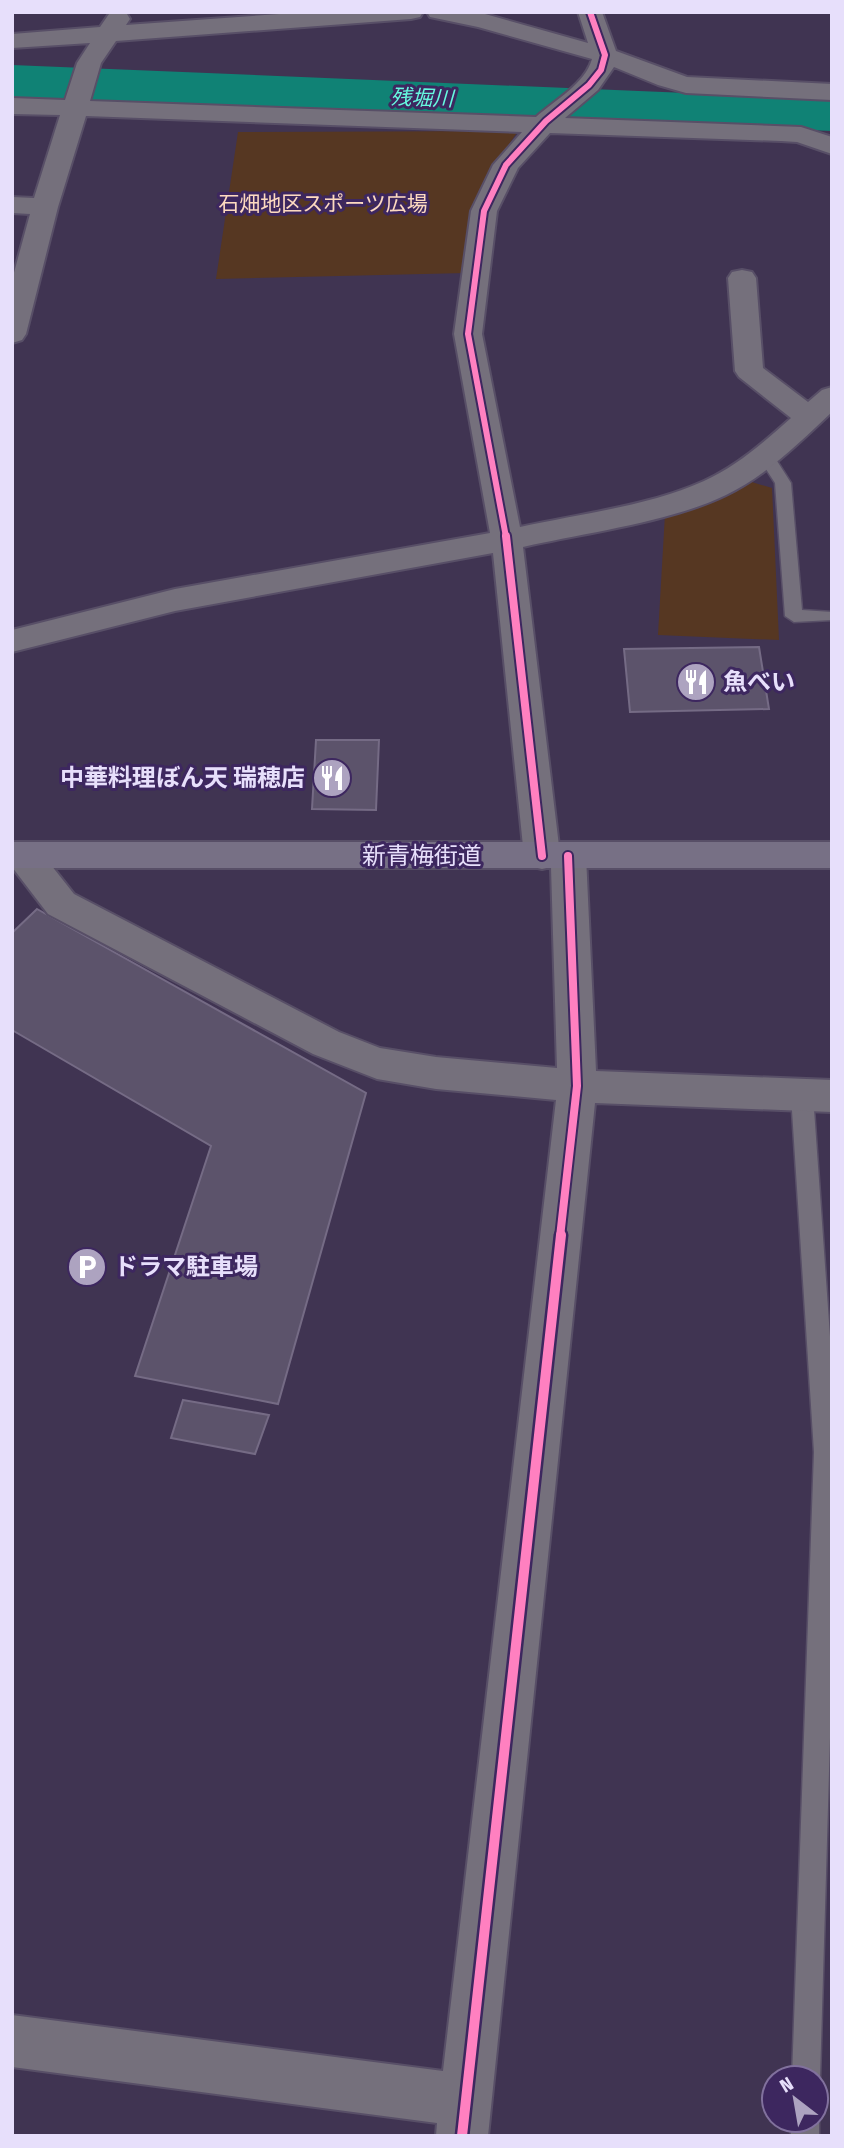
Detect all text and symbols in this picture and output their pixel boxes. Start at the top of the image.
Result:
water label: 残堀川 [390,84,456,112]
park label: 石畑地区スポーツ広場 [218,191,428,217]
restaurant icon: 魚べい [675,661,717,703]
place label: 魚べい [723,668,795,696]
restaurant icon: 中華料理ぼん天 瑞穂店 [311,757,353,799]
place label: 中華料理ぼん天 瑞穂店 [60,764,305,792]
street label: 新青梅街道 [362,842,482,870]
parking icon: ドラマ駐車場 [66,1246,108,1288]
place label: ドラマ駐車場 [114,1253,258,1281]
north arrow [760,2064,830,2134]
text: N [776,2072,797,2098]

